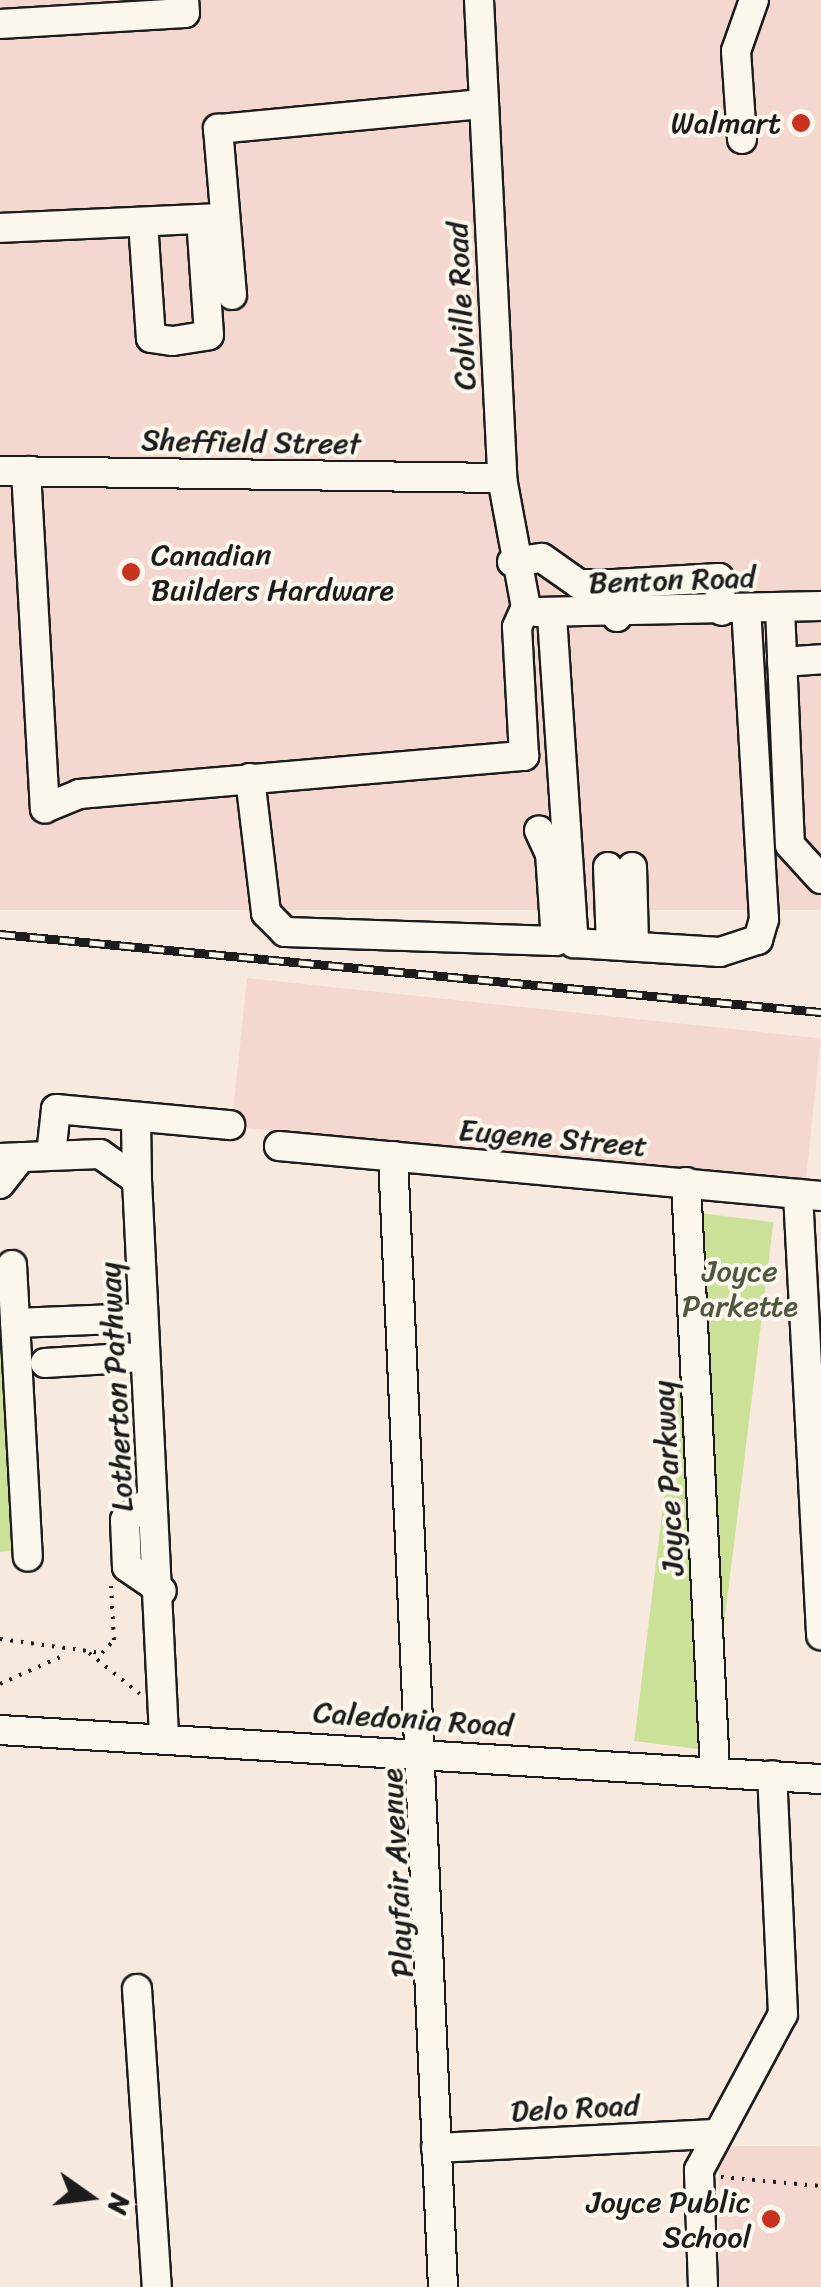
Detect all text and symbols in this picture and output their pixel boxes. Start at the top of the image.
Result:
place label: Walmart [671,105,781,141]
marker: Walmart [790,112,812,134]
street label: Colville Road [439,221,483,391]
street label: Sheffield Street [141,422,361,462]
place label: Canadian Builders Hardware [151,537,394,608]
street label: Benton Road [588,559,756,601]
marker: Canadian Builders Hardware [120,561,142,583]
street label: Eugene Street [457,1112,649,1164]
park label: Joyce Parkette [682,1253,798,1324]
street label: Lotherton Pathway [91,1261,141,1513]
street label: Joyce Parkway [645,1379,691,1577]
street label: Caledonia Road [312,1694,514,1744]
street label: Playfair Avenue [374,1767,420,1979]
street label: Delo Road [510,2087,640,2129]
north arrow [40,2147,140,2247]
place label: Joyce Public School [585,2184,751,2254]
text: N [93,2189,146,2220]
marker: Joyce Public School [760,2208,782,2230]

